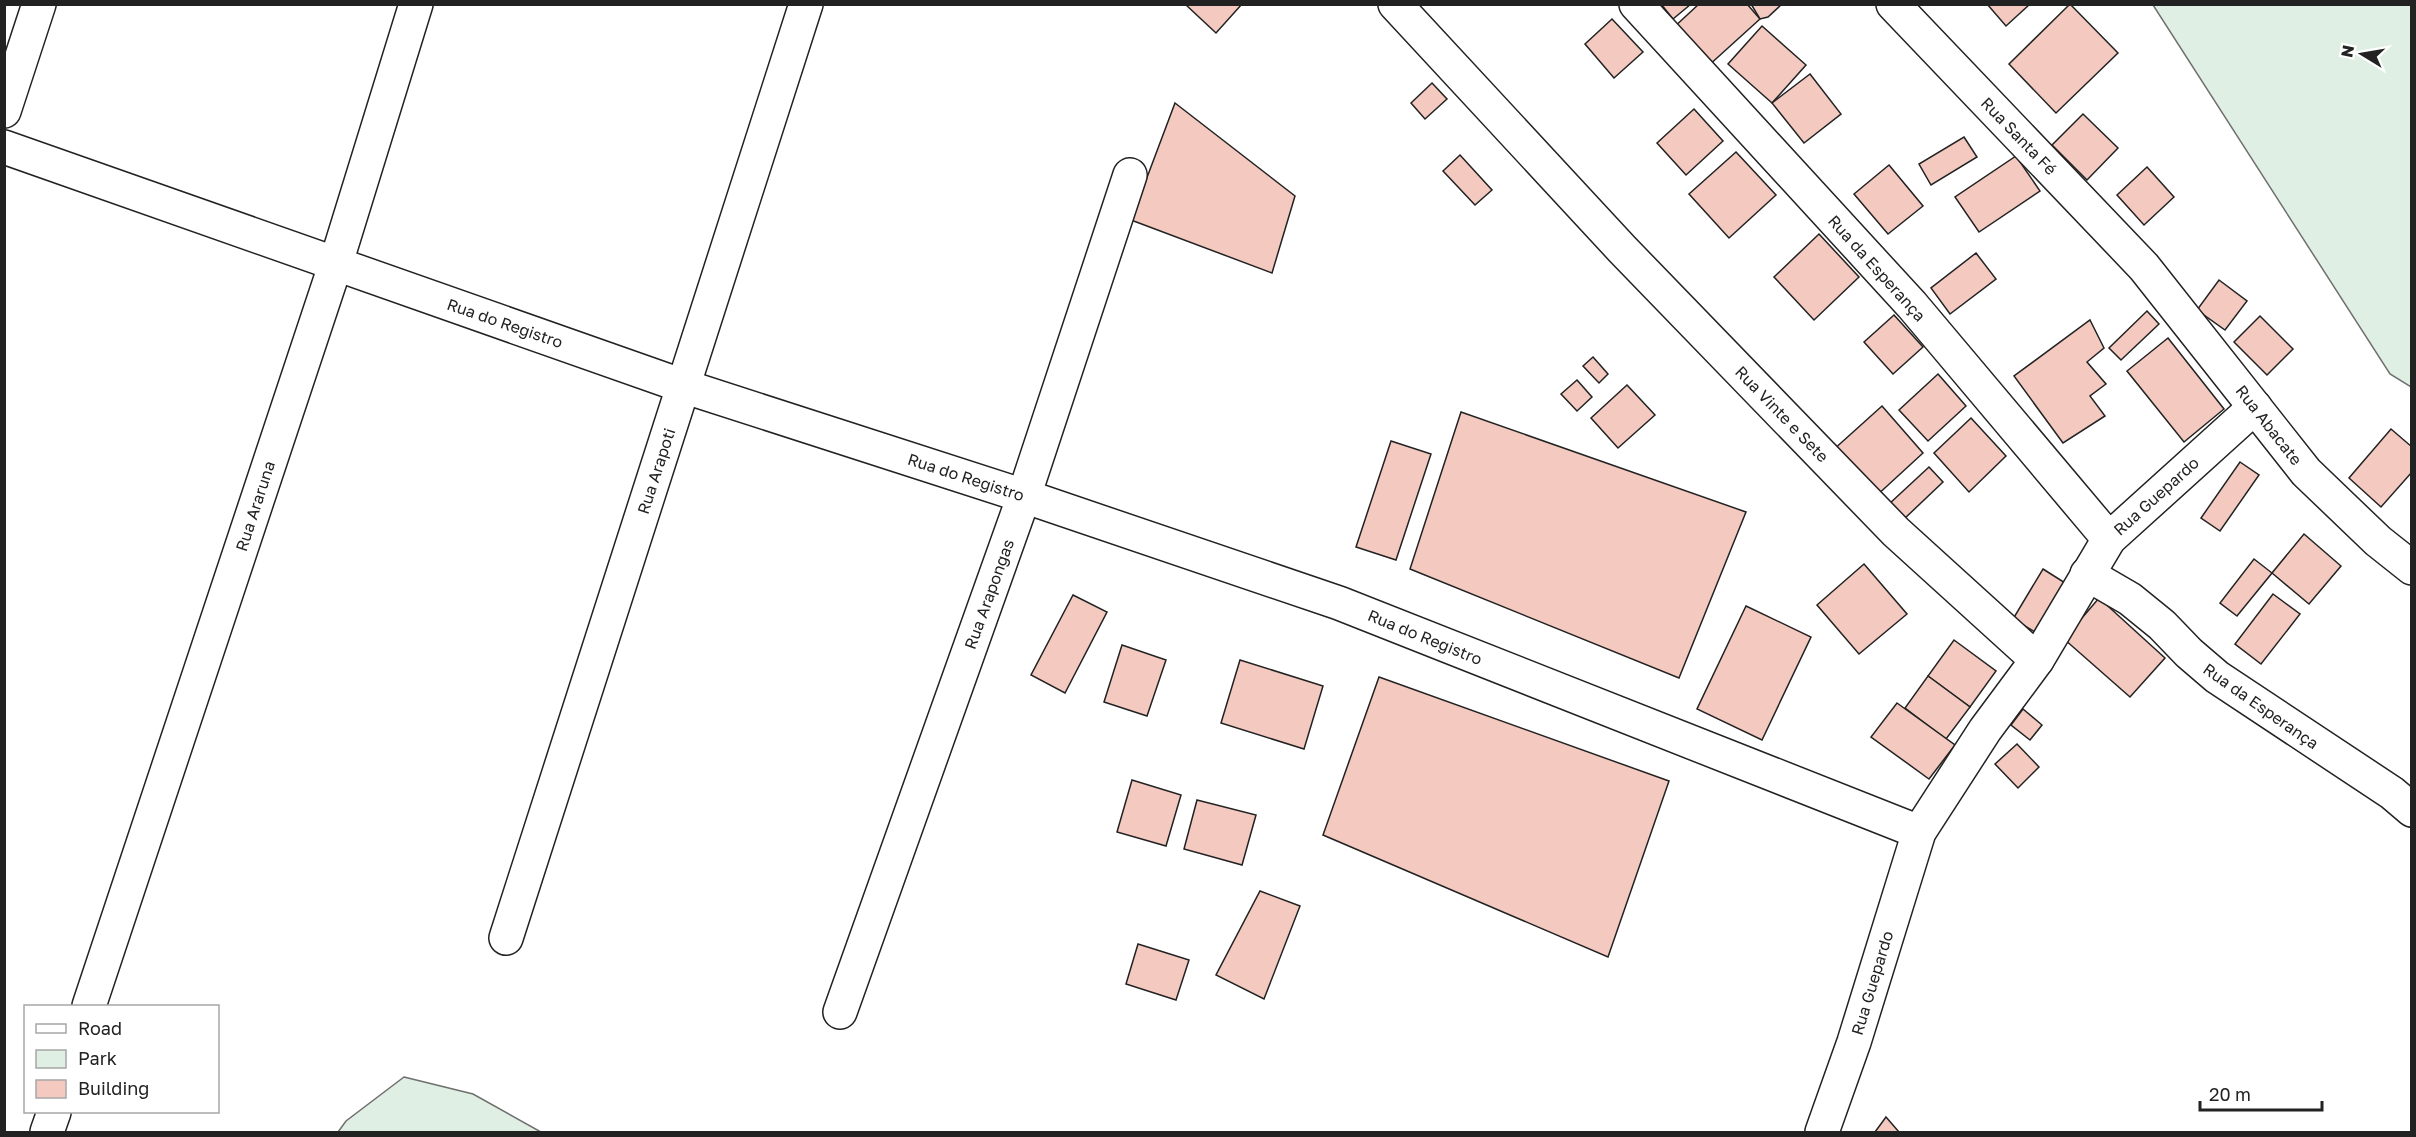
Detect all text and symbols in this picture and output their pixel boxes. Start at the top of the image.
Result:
north arrow [2332,24,2392,84]
text: N [2336,43,2358,59]
street label: Rua Santa Fé [1977,93,2061,179]
street label: Rua da Esperança [1824,211,1930,325]
street label: Rua do Registro [444,294,566,352]
street label: Rua Vinte e Sete [1731,362,1833,466]
street label: Rua Abacate [2232,381,2306,469]
street label: Rua Arapoti [633,425,679,517]
street label: Rua do Registro [905,449,1027,505]
street label: Rua Guepardo [2109,452,2203,540]
street label: Rua Araruna [231,458,279,554]
street label: Rua Arapongas [960,536,1018,652]
street label: Rua do Registro [1365,605,1485,669]
street label: Rua da Esperança [2199,659,2323,753]
street label: Rua Guepardo [1847,928,1897,1038]
legend [24,1005,219,1113]
text: Road [78,1017,122,1039]
text: Park [78,1047,117,1069]
scale bar [2200,1074,2322,1112]
text: Building [78,1077,149,1099]
text: 20 m [2209,1083,2251,1105]

